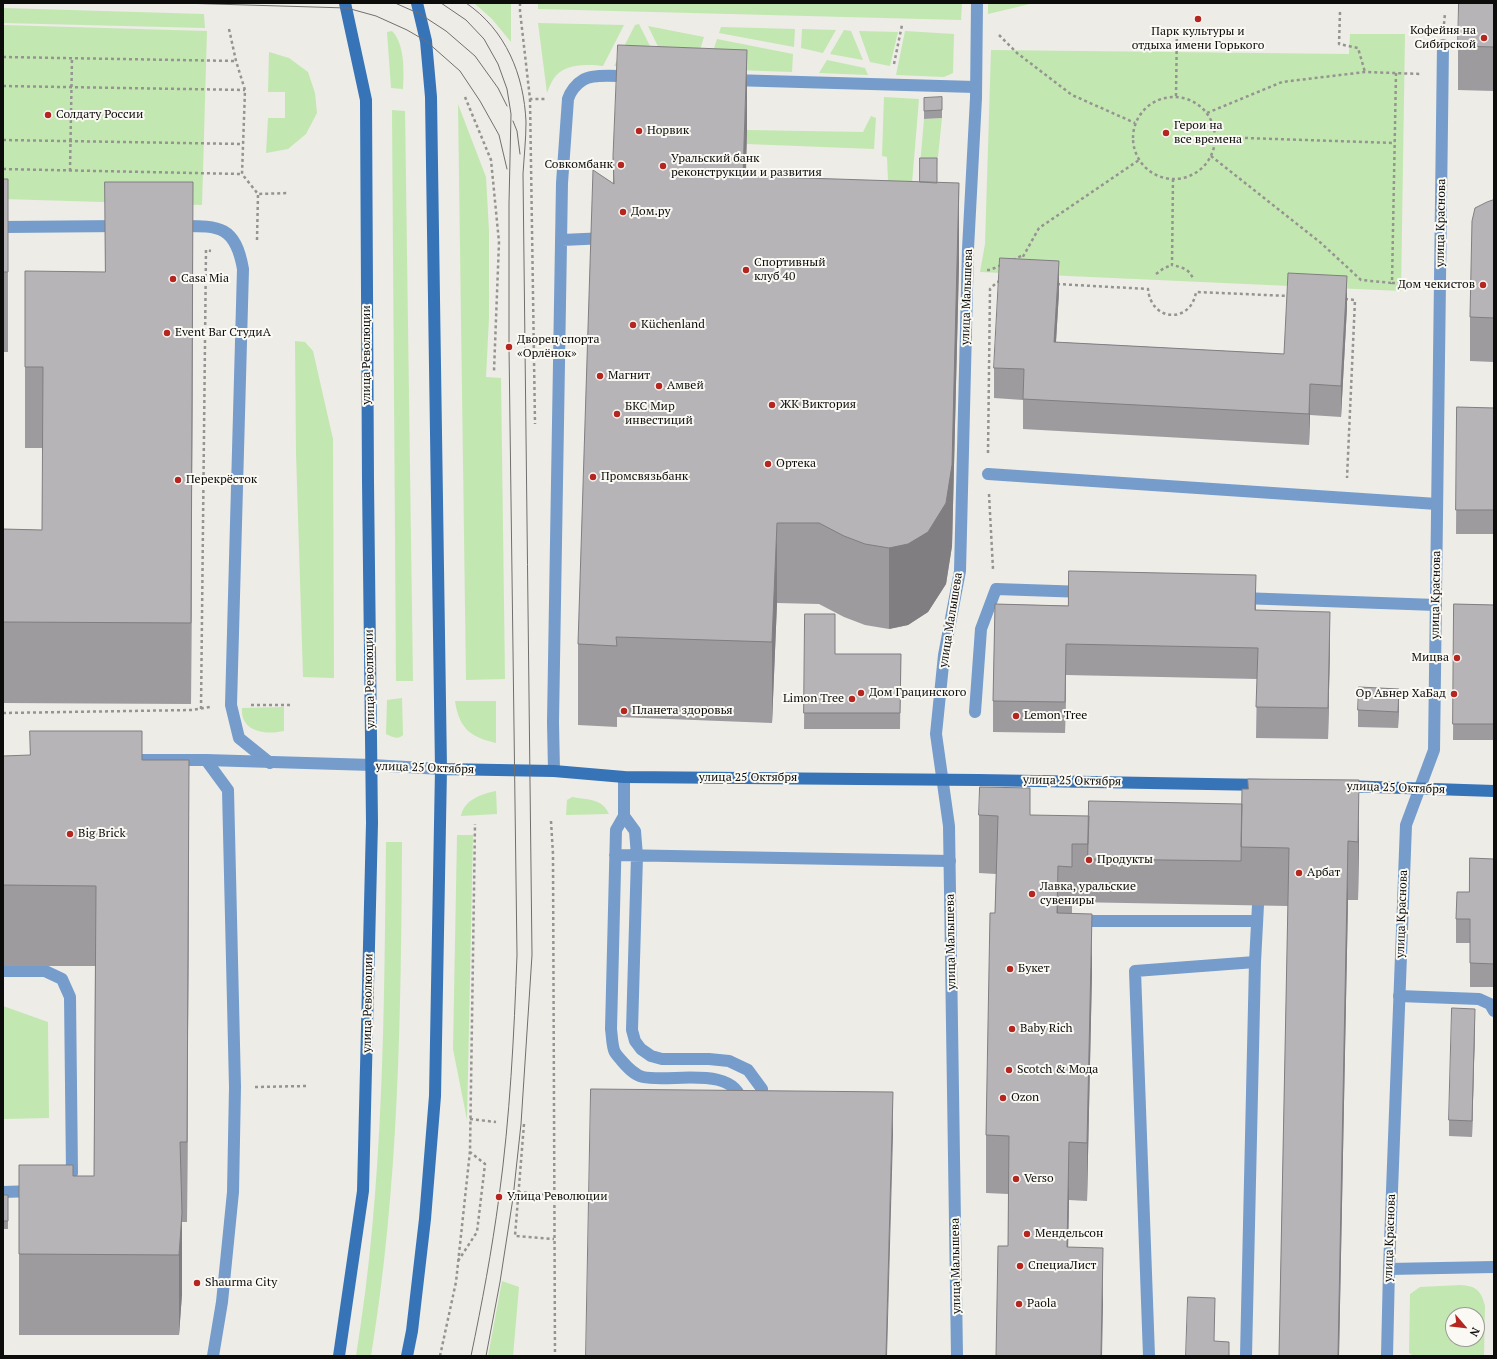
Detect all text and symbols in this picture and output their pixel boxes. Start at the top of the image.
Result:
marker: Парк культуры и отдыха имени Горького [1193,14,1203,24]
place label: Кофейня на Сибирской [1410,24,1476,52]
place label: Парк культуры и отдыха имени Горького [1132,25,1264,53]
marker: Кофейня на Сибирской [1479,33,1489,43]
place label: Солдату России [56,108,143,122]
marker: Солдату России [43,110,53,120]
place label: Герои на все времена [1174,119,1242,147]
place label: Норвик [647,124,689,138]
marker: Норвик [634,126,644,136]
marker: Герои на все времена [1161,128,1171,138]
place label: Уральский банк реконструкции и развития [671,152,822,180]
place label: Совкомбанк [544,158,613,172]
marker: Совкомбанк [616,160,626,170]
marker: Уральский банк реконструкции и развития [658,161,668,171]
street label: улица Краснова [1433,179,1449,267]
place label: Дом.ру [631,205,671,219]
marker: Дом.ру [618,207,628,217]
street label: улица Малышева [958,249,976,345]
place label: Спортивный клуб 40 [754,256,826,284]
marker: Спортивный клуб 40 [741,265,751,275]
place label: Casa Mia [181,272,229,286]
marker: Casa Mia [168,274,178,284]
place label: Дом чекистов [1398,278,1475,292]
marker: Дом чекистов [1478,280,1488,290]
street label: улица Революции [360,305,374,405]
place label: Küchenland [641,318,705,332]
marker: Küchenland [628,320,638,330]
place label: Event Bar СтудиА [175,326,271,340]
marker: Event Bar СтудиА [162,328,172,338]
place label: Дворец спорта «Орлёнок» [517,333,599,361]
marker: Дворец спорта «Орлёнок» [504,342,514,352]
place label: Магнит [608,369,650,383]
marker: Магнит [595,371,605,381]
place label: Амвей [667,379,704,393]
marker: Амвей [654,381,664,391]
place label: ЖК Виктория [780,398,856,412]
place label: БКС Мир инвестиций [625,400,693,428]
marker: ЖК Виктория [767,400,777,410]
marker: БКС Мир инвестиций [612,409,622,419]
place label: Ортека [776,457,816,471]
marker: Ортека [763,459,773,469]
place label: Промсвязьбанк [601,470,688,484]
marker: Промсвязьбанк [588,472,598,482]
place label: Перекрёсток [186,473,257,487]
marker: Перекрёсток [173,475,183,485]
street label: улица Краснова [1428,551,1444,639]
street label: улица Малышева [936,571,966,669]
street label: улица Революции [362,629,378,729]
place label: Мицва [1411,651,1449,665]
marker: Мицва [1452,653,1462,663]
place label: Дом Грацинского [869,686,966,700]
place label: Ор Авнер ХаБад [1356,687,1446,701]
marker: Дом Грацинского [856,688,866,698]
marker: Ор Авнер ХаБад [1449,689,1459,699]
place label: Limon Tree [783,692,844,706]
marker: Limon Tree [847,694,857,704]
place label: Планета здоровья [632,704,733,718]
marker: Планета здоровья [619,706,629,716]
place label: Lemon Tree [1024,709,1087,723]
marker: Lemon Tree [1011,711,1021,721]
street label: улица 25 Октября [375,759,475,777]
street label: улица 25 Октября [699,771,797,785]
street label: улица 25 Октября [1023,773,1121,789]
street label: улица 25 Октября [1346,779,1446,797]
place label: Big Brick [78,827,126,841]
marker: Big Brick [65,829,75,839]
place label: Продукты [1097,853,1153,867]
marker: Продукты [1084,855,1094,865]
place label: Арбат [1307,866,1340,880]
marker: Арбат [1294,868,1304,878]
street label: улица Краснова [1393,869,1411,959]
place label: Лавка, уральские сувениры [1040,880,1136,908]
marker: Лавка, уральские сувениры [1027,889,1037,899]
street label: улица Малышева [943,894,959,990]
street label: улица Революции [360,953,376,1053]
place label: Букет [1018,962,1050,976]
marker: Букет [1005,964,1015,974]
place label: Baby Rich [1020,1022,1073,1036]
marker: Baby Rich [1007,1024,1017,1034]
place label: Scotch & Мода [1017,1063,1098,1077]
marker: Scotch & Мода [1004,1065,1014,1075]
place label: Ozon [1011,1091,1039,1105]
marker: Ozon [998,1093,1008,1103]
place label: Verso [1024,1172,1054,1186]
marker: Verso [1011,1174,1021,1184]
place label: Улица Революции [507,1190,607,1204]
marker: Улица Революции [494,1192,504,1202]
street label: улица Краснова [1381,1193,1399,1283]
street label: улица Малышева [948,1218,964,1314]
place label: Мендельсон [1035,1227,1103,1241]
marker: Мендельсон [1022,1229,1032,1239]
place label: СпециаЛист [1028,1259,1096,1273]
marker: СпециаЛист [1015,1261,1025,1271]
place label: Shaurma City [205,1276,277,1290]
marker: Shaurma City [192,1278,202,1288]
place label: Paola [1027,1297,1057,1311]
marker: Paola [1014,1299,1024,1309]
north arrow [1445,1307,1485,1347]
text: N [1467,1325,1483,1339]

